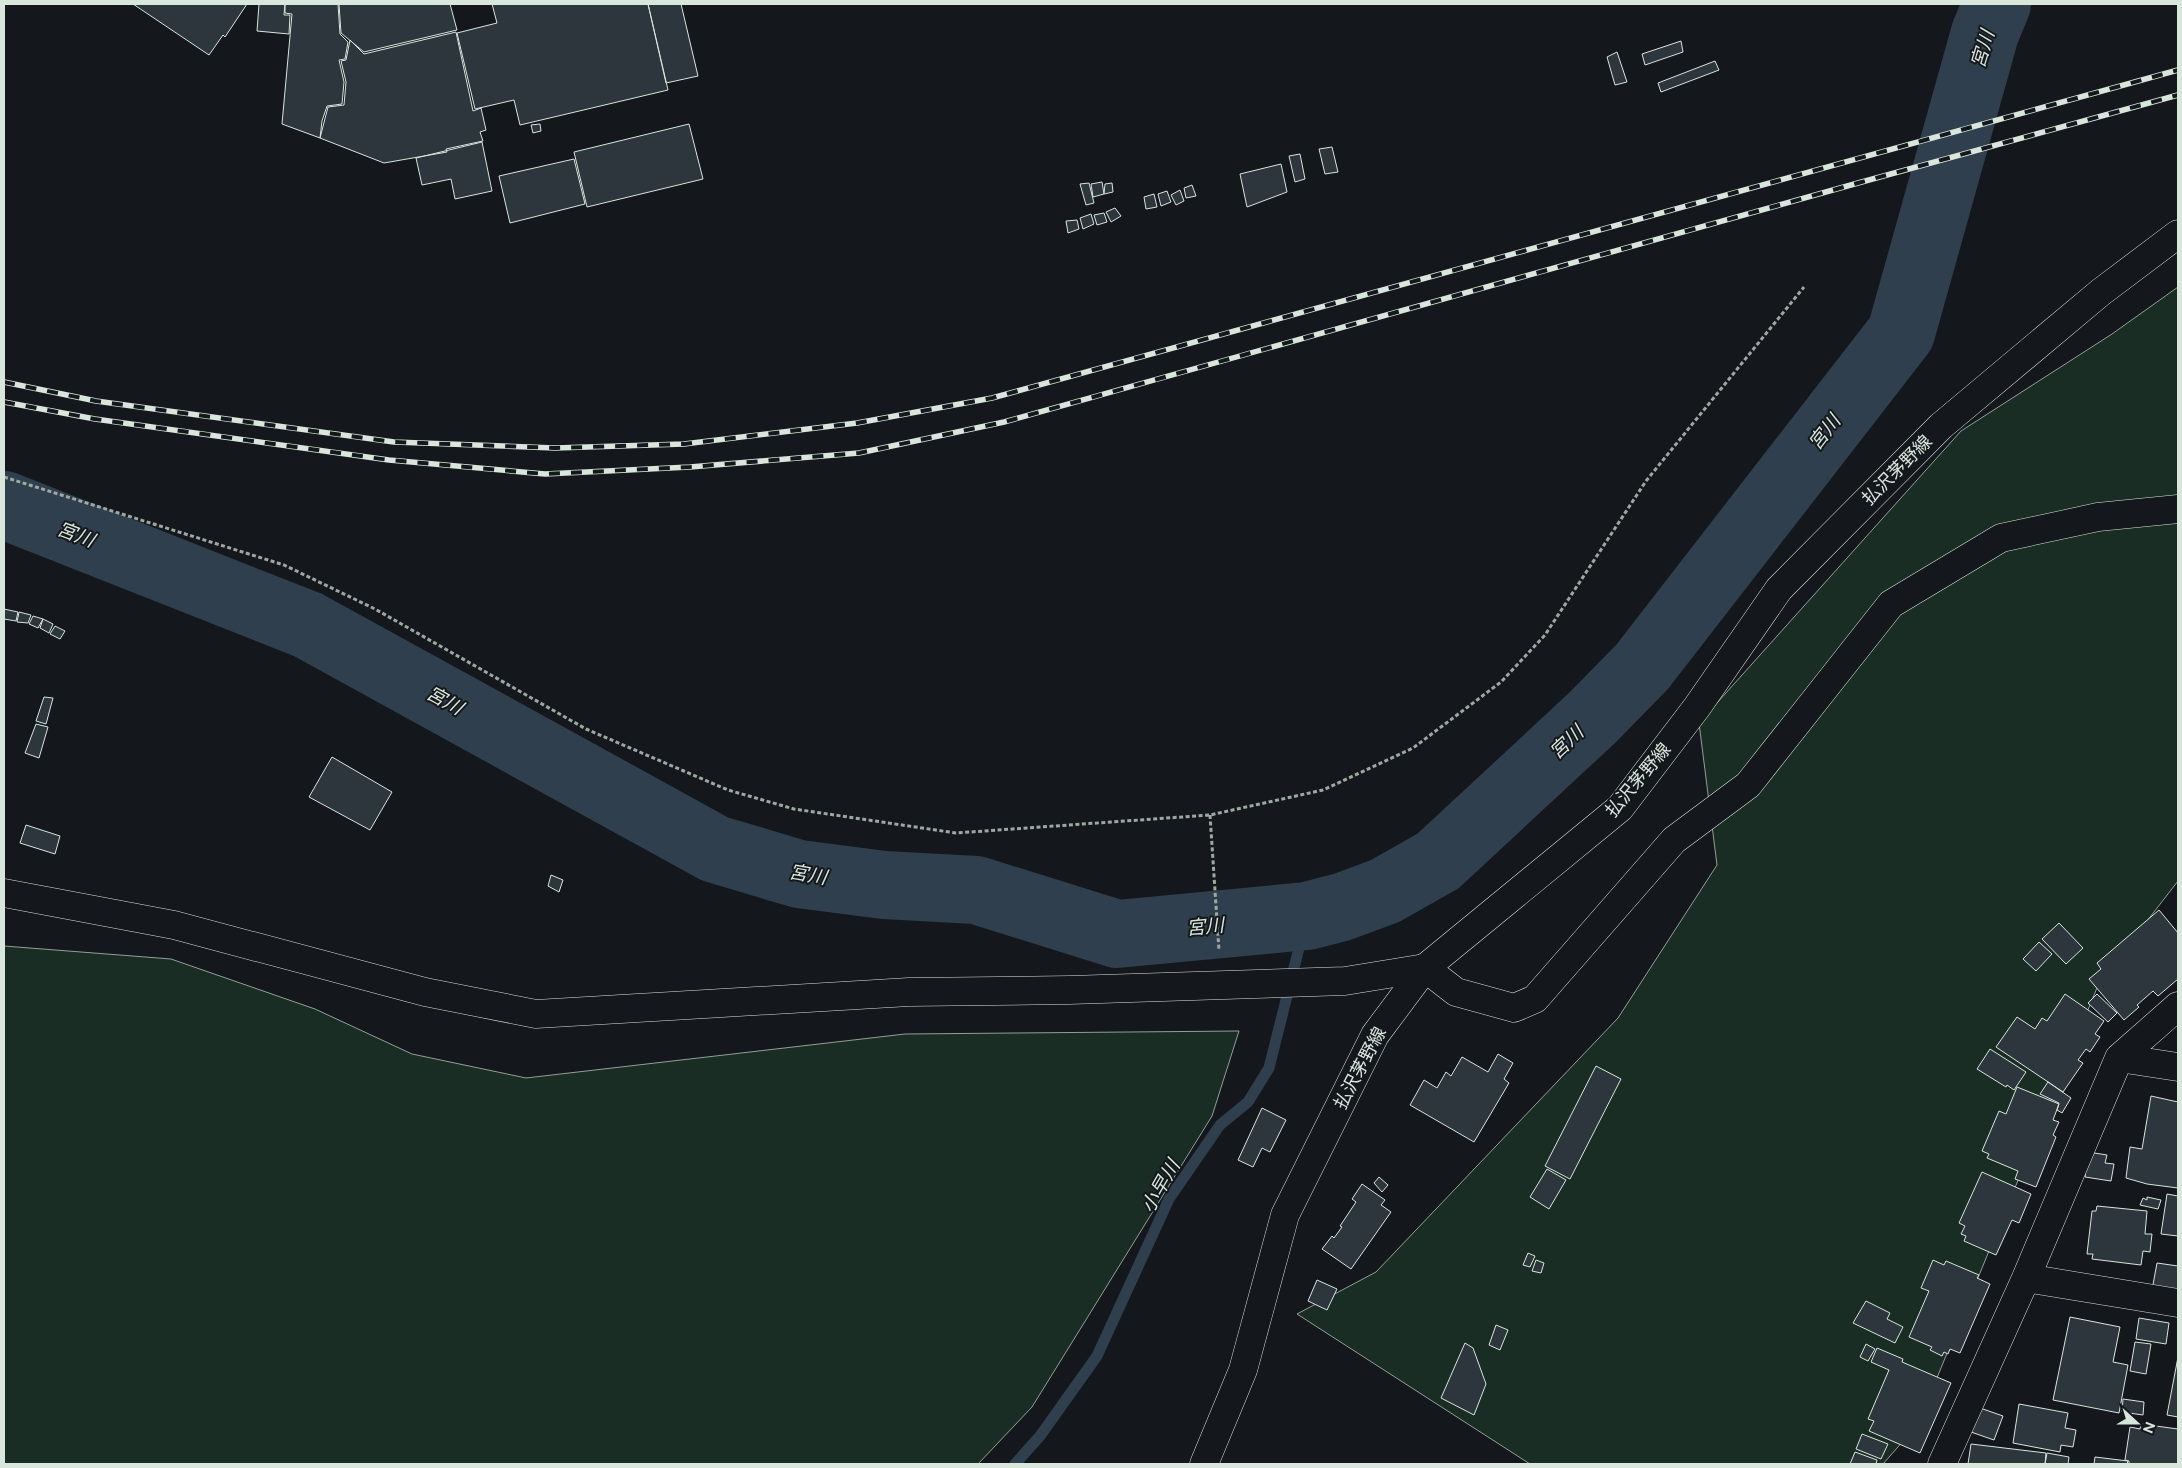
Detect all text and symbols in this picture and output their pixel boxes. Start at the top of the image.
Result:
water label: 宮川 [1966,26,2000,71]
water label: 宮川 [1804,409,1846,454]
street label: 払沢茅野線 [1857,430,1937,510]
water label: 宮川 [54,517,100,553]
water label: 宮川 [423,681,469,721]
water label: 宮川 [1545,720,1590,764]
street label: 払沢茅野線 [1601,738,1675,822]
water label: 宮川 [787,860,831,889]
water label: 宮川 [1185,913,1227,940]
street label: 払沢茅野線 [1329,1023,1391,1113]
water label: 小早川 [1136,1154,1186,1217]
north arrow [2112,1398,2162,1448]
text: N [2139,1419,2159,1436]

